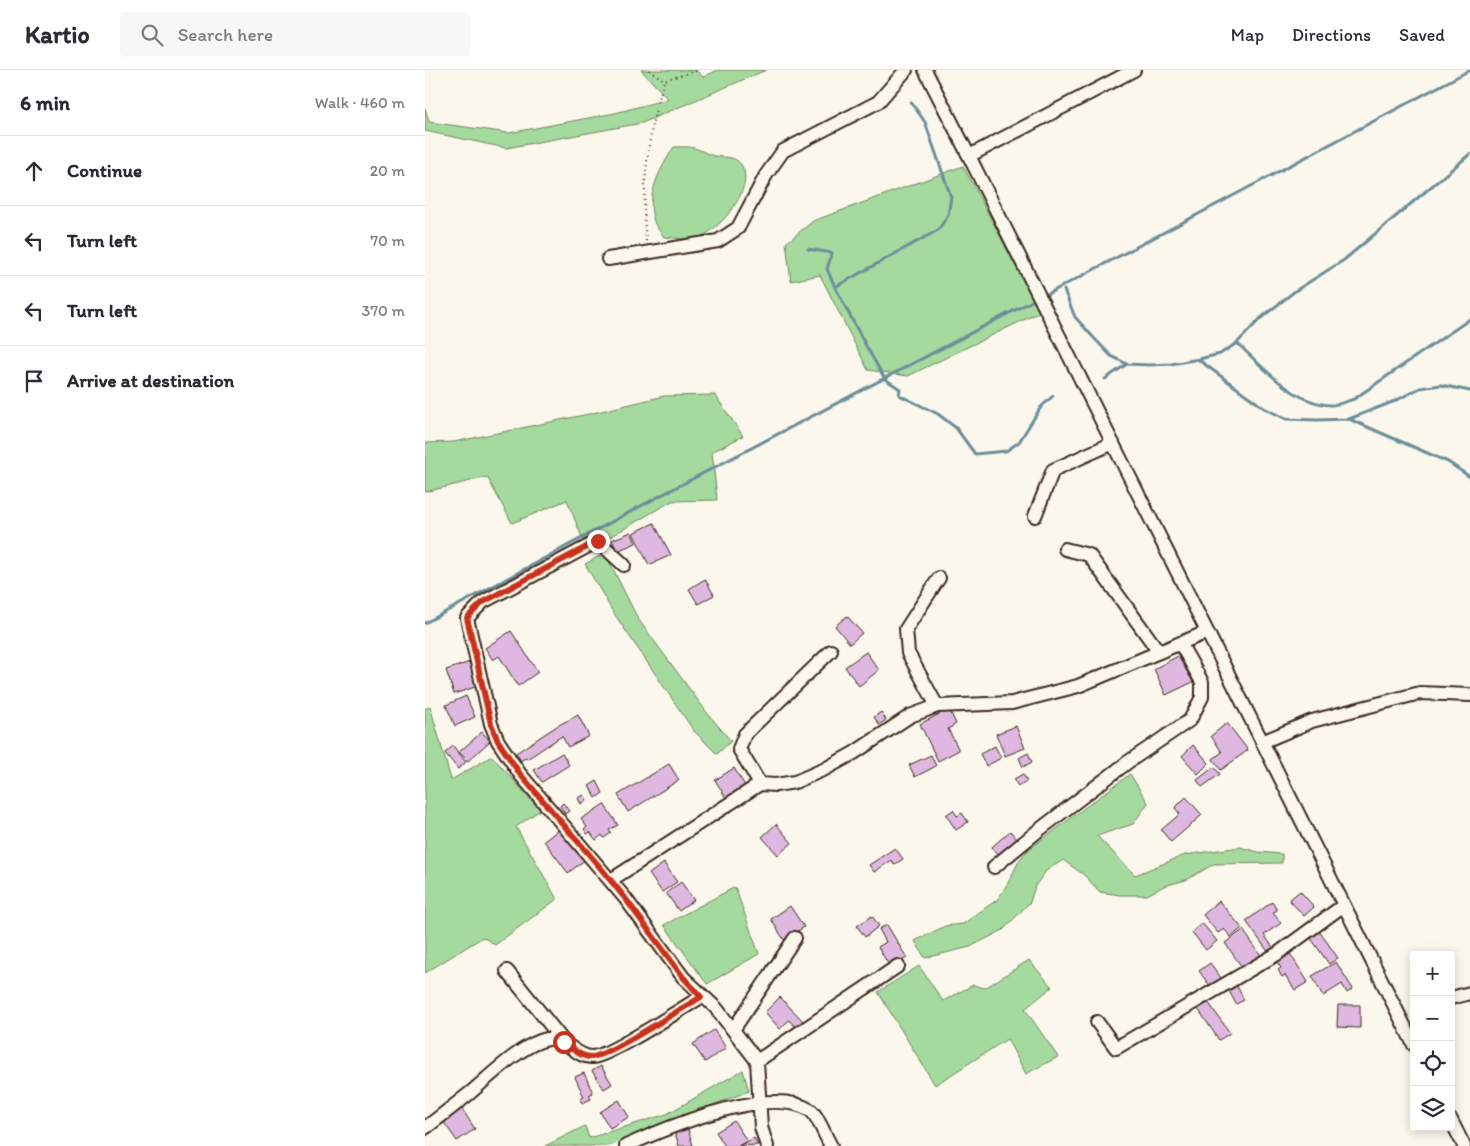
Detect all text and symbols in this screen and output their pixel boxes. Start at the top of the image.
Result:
search box [120,12,470,57]
text: Kartio [25,20,90,49]
icon: search [138,21,166,49]
text: Search here [178,23,273,46]
text: Map [1231,24,1264,46]
text: Directions [1292,24,1371,46]
text: Saved [1399,24,1445,46]
text: 6 min [20,90,70,115]
text: Walk · 460 m [315,93,405,112]
icon: ahead [20,157,48,185]
text: Continue [67,159,142,182]
text: 20 m [370,161,405,180]
icon: left [20,227,48,255]
text: Turn left [67,229,137,252]
text: 70 m [370,231,405,250]
icon: left [20,297,48,325]
text: Turn left [67,299,137,322]
text: 370 m [361,301,405,320]
icon: arrive [20,367,48,395]
text: Arrive at destination [67,369,234,392]
route end [587,530,610,553]
map controls [1410,951,1455,1131]
button: + [1410,951,1455,996]
button: − [1410,996,1455,1041]
route start [553,1031,576,1054]
button: locate [1410,1041,1455,1086]
button: layers [1410,1086,1455,1131]

